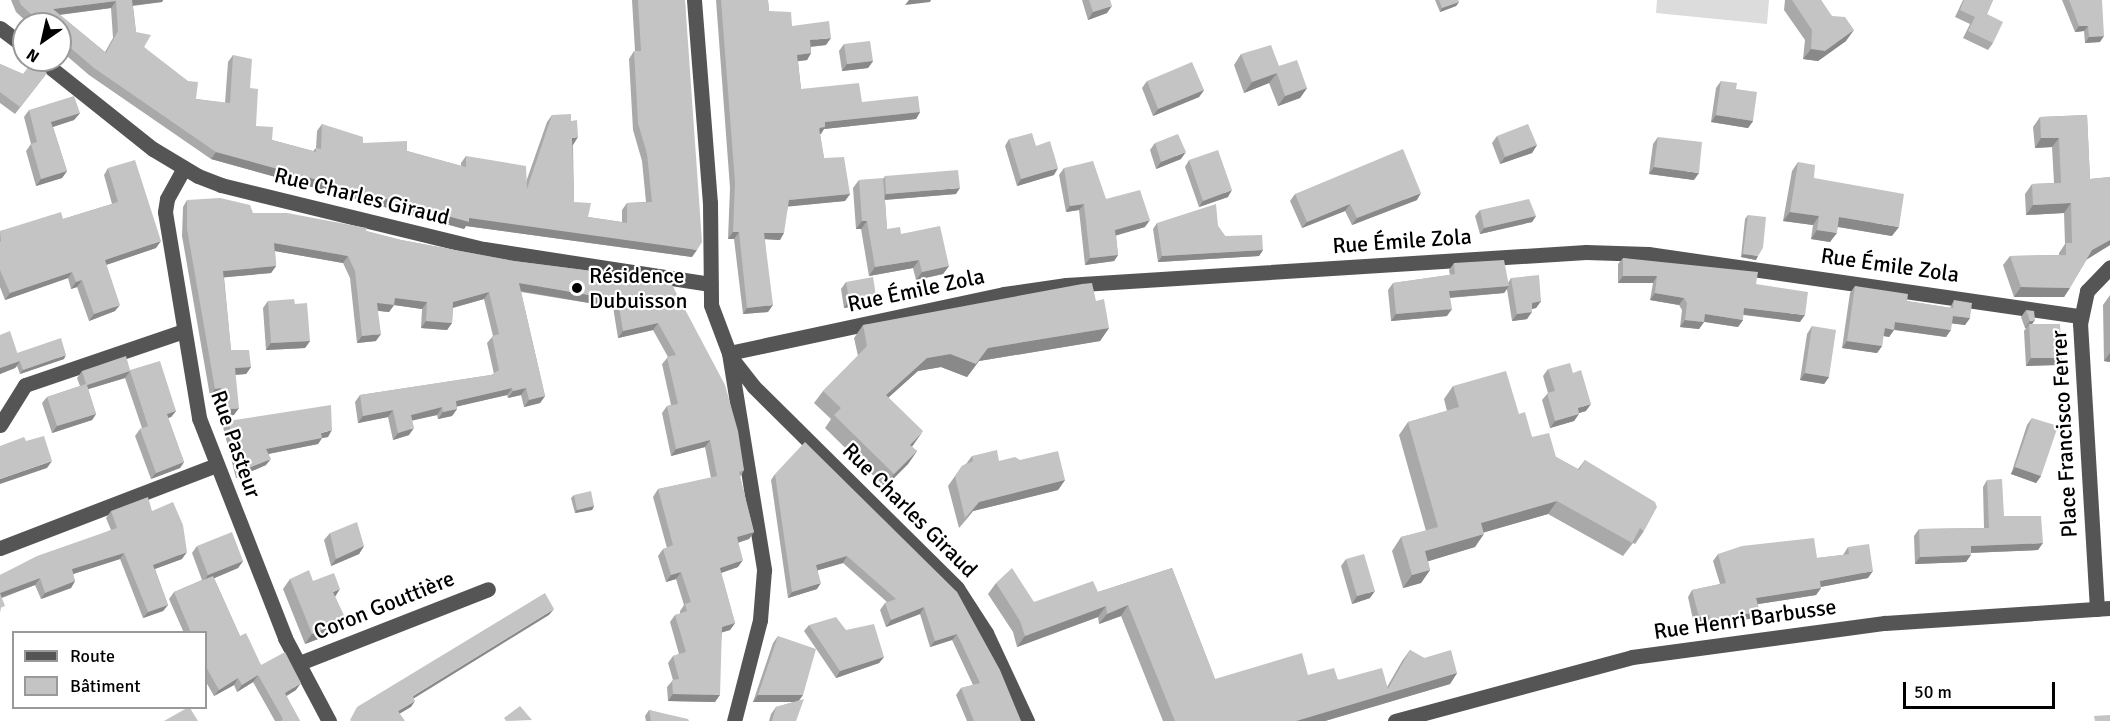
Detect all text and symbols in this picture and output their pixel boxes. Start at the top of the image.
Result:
north arrow [12,12,72,72]
text: N [23,44,43,67]
street label: Rue Charles Giraud [272,161,452,231]
street label: Rue Émile Zola [1332,223,1472,259]
street label: Rue Émile Zola [1819,242,1961,288]
place label: Résidence Dubuisson [589,262,687,314]
street label: Rue Émile Zola [845,263,987,317]
marker: Résidence Dubuisson [570,281,584,295]
street label: Place Francisco Ferrer [2045,330,2083,538]
street label: Rue Pasteur [205,387,267,501]
street label: Rue Charles Giraud [837,437,983,583]
street label: Coron Gouttière [310,565,458,645]
street label: Rue Henri Barbusse [1652,593,1838,645]
legend [12,631,207,709]
text: Route [70,645,115,667]
scale bar [1906,670,2058,708]
text: Bâtiment [70,675,141,697]
text: 50 m [1914,681,1952,703]

